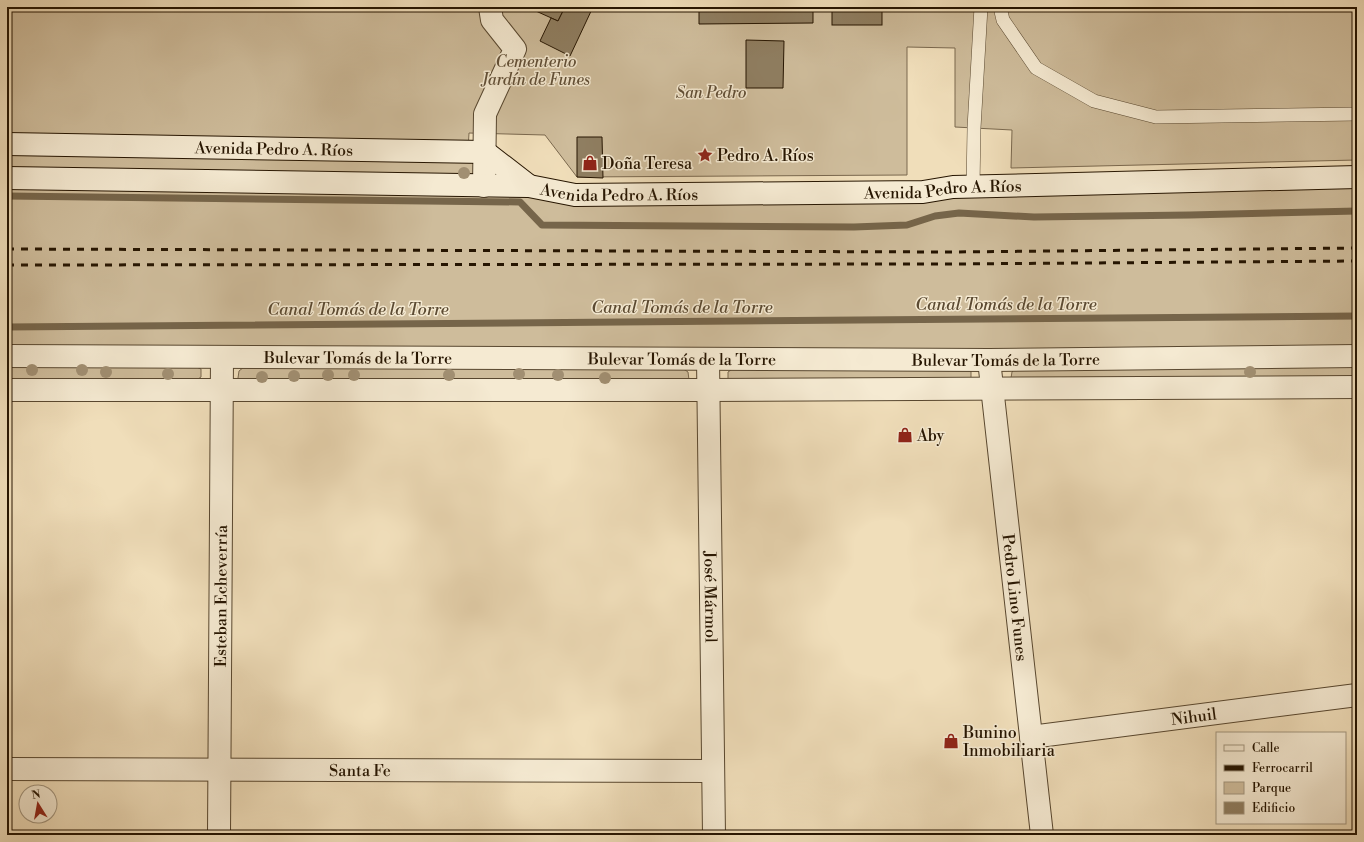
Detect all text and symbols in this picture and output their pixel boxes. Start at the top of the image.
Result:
park label: Cementerio Jardín de Funes [480,52,590,90]
park label: San Pedro [676,83,746,103]
street label: Avenida Pedro A. Ríos [194,138,353,161]
place icon: Pedro A. Ríos [696,146,714,164]
place label: Pedro A. Ríos [717,146,814,166]
shop icon: Doña Teresa [581,154,599,172]
place label: Doña Teresa [602,154,693,174]
street label: Avenida Pedro A. Ríos [863,176,1022,204]
street label: Avenida Pedro A. Ríos [538,179,698,206]
water label: Canal Tomás de la Torre [915,294,1097,316]
water label: Canal Tomás de la Torre [591,297,773,319]
water label: Canal Tomás de la Torre [267,299,449,321]
street label: Bulevar Tomás de la Torre [263,348,452,369]
street label: Bulevar Tomás de la Torre [587,349,776,370]
street label: Bulevar Tomás de la Torre [911,350,1100,371]
shop icon: Aby [896,426,914,444]
place label: Aby [916,426,945,446]
street label: Esteban Echeverría [211,524,232,667]
street label: Pedro Lino Funes [997,533,1032,662]
street label: José Mármol [699,550,721,643]
street label: Nihuil [1170,704,1218,730]
place label: Bunino Inmobiliaria [962,723,1056,761]
shop icon: Bunino Inmobiliaria [942,732,960,750]
legend [1216,732,1346,824]
text: Calle [1252,741,1279,756]
street label: Santa Fe [329,761,391,781]
text: Ferrocarril [1252,761,1313,776]
text: Parque [1252,781,1291,796]
north arrow [18,784,58,824]
text: N [31,787,42,803]
text: Edificio [1252,801,1295,816]

